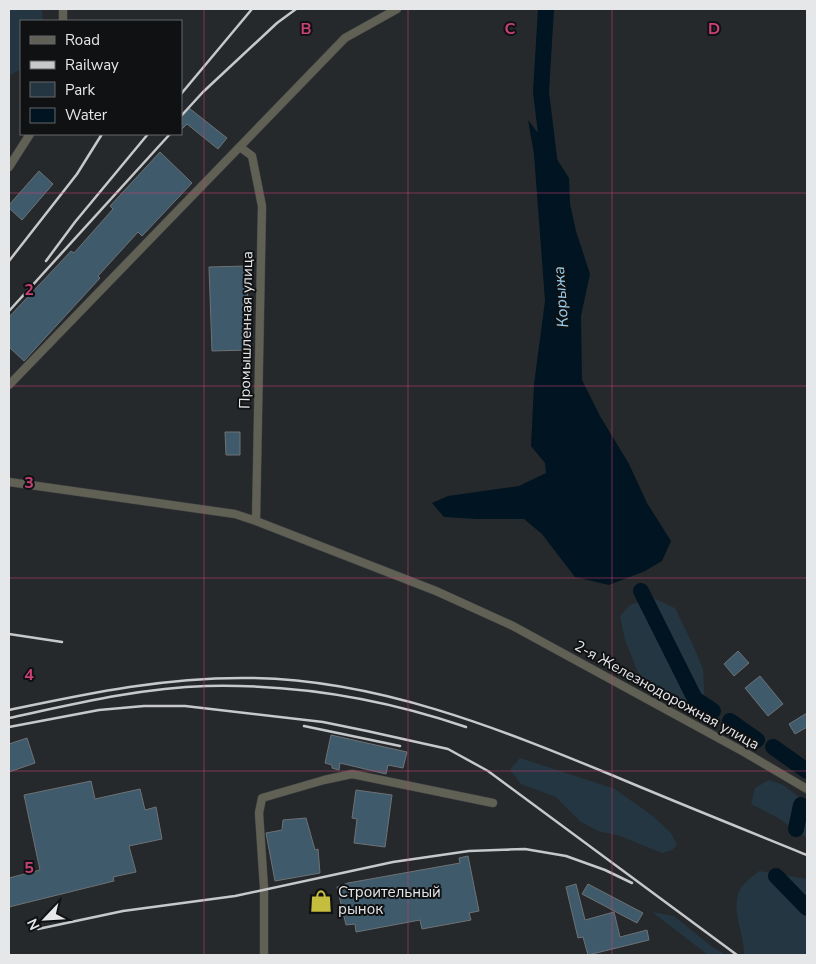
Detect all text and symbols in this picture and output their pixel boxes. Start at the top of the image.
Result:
text: B [300,18,312,40]
text: C [505,18,516,40]
text: D [708,18,720,40]
legend [20,20,182,135]
text: Road [65,30,100,50]
text: Railway [65,55,119,75]
text: Park [65,80,95,100]
text: Water [65,105,108,125]
street label: Промышленная улица [235,251,257,409]
water label: Корыжа [548,265,574,328]
text: 2 [24,279,34,301]
text: 3 [24,472,34,494]
street label: 2-я Железнодорожная улица [571,636,763,754]
text: 4 [24,664,34,686]
text: 5 [24,857,34,879]
place label: Строительный рынок [338,882,441,919]
shop icon: Строительный рынок [308,888,334,914]
north arrow [20,894,70,944]
text: N [23,916,44,933]

